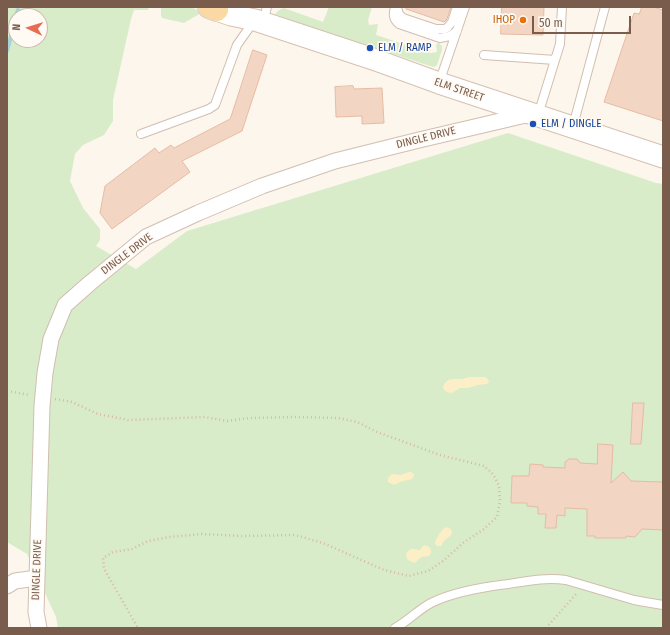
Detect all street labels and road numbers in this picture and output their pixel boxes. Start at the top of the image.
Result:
street label: ELM STREET [432,75,486,105]
street label: DINGLE DRIVE [395,124,457,152]
street label: DINGLE DRIVE [99,230,155,278]
street label: DINGLE DRIVE [29,539,45,601]

